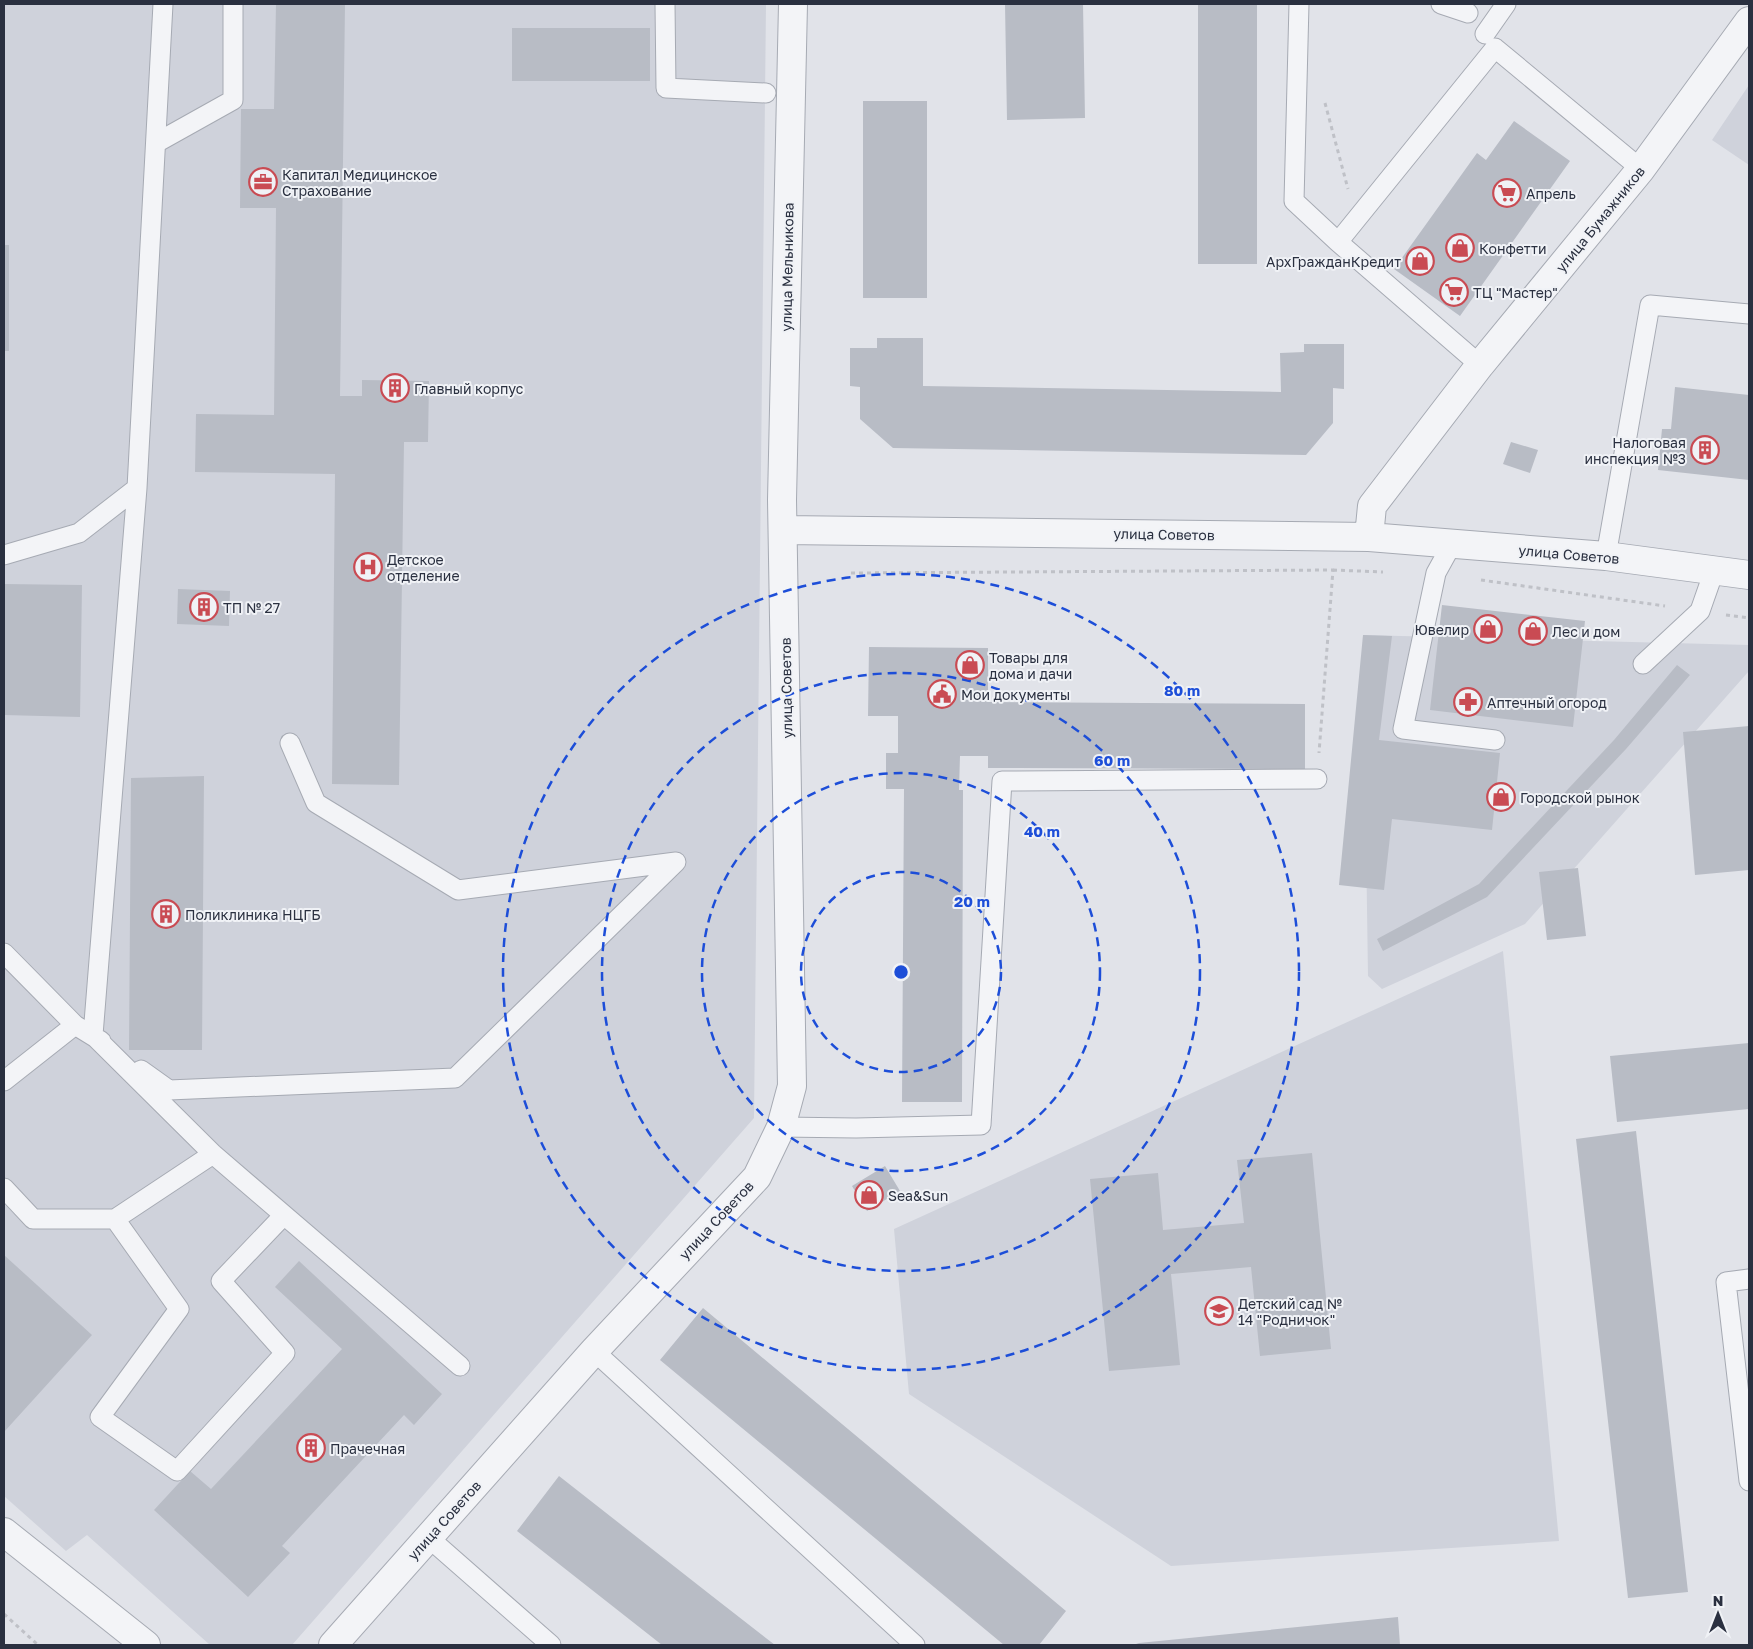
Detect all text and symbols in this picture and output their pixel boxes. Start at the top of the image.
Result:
street label: улица Бумажников [1552,162,1648,275]
place label: Капитал Медицинское Страхование [282,166,437,199]
office icon: Капитал Медицинское Страхование [248,167,278,197]
supermarket icon: Апрель [1492,178,1522,208]
place label: Апрель [1526,185,1576,202]
street label: улица Мельникова [777,202,797,332]
shop icon: Конфетти [1445,233,1475,263]
place label: Конфетти [1479,240,1546,257]
shop icon: АрхГражданКредит [1405,246,1435,276]
place label: АрхГражданКредит [1266,253,1401,270]
supermarket icon: ТЦ "Мастер" [1439,277,1469,307]
place label: ТЦ "Мастер" [1473,284,1558,301]
building icon: Главный корпус [380,373,410,403]
place label: Главный корпус [414,380,524,397]
place label: Налоговая инспекция №3 [1585,434,1686,467]
building icon: Налоговая инспекция №3 [1690,435,1720,465]
street label: улица Советов [1113,525,1215,543]
street label: улица Советов [1518,541,1620,567]
place label: Детское отделение [387,551,460,584]
hospital icon: Детское отделение [353,552,383,582]
building icon: ТП № 27 [189,592,219,622]
place label: ТП № 27 [223,599,280,616]
shop icon: Ювелир [1473,614,1503,644]
shop icon: Лес и дом [1518,616,1548,646]
place label: Ювелир [1414,621,1469,638]
place label: Лес и дом [1552,623,1620,640]
street label: улица Советов [777,637,795,739]
place label: Товары для дома и дачи [989,649,1072,682]
shop icon: Товары для дома и дачи [955,650,985,680]
public building icon: Мои документы [927,679,957,709]
text: 80 m [1164,681,1200,699]
place label: Мои документы [961,686,1070,703]
pharmacy icon: Аптечный огород [1453,687,1483,717]
place label: Аптечный огород [1487,694,1607,711]
text: 60 m [1094,751,1130,769]
shop icon: Городской рынок [1486,782,1516,812]
place label: Городской рынок [1520,789,1640,806]
text: 40 m [1024,822,1060,840]
text: 20 m [954,892,990,910]
building icon: Поликлиника НЦГБ [151,899,181,929]
place label: Поликлиника НЦГБ [185,906,320,923]
centre of rings [892,963,910,981]
street label: улица Советов [675,1177,757,1263]
shop icon: Sea&Sun [854,1180,884,1210]
place label: Sea&Sun [888,1187,948,1204]
place label: Детский сад № 14 "Родничок" [1238,1295,1343,1328]
school or university icon: Детский сад № 14 "Родничок" [1204,1296,1234,1326]
building icon: Прачечная [296,1433,326,1463]
place label: Прачечная [330,1440,405,1457]
street label: улица Советов [404,1477,484,1563]
north arrow [1693,1589,1743,1639]
text: N [1713,1592,1723,1609]

